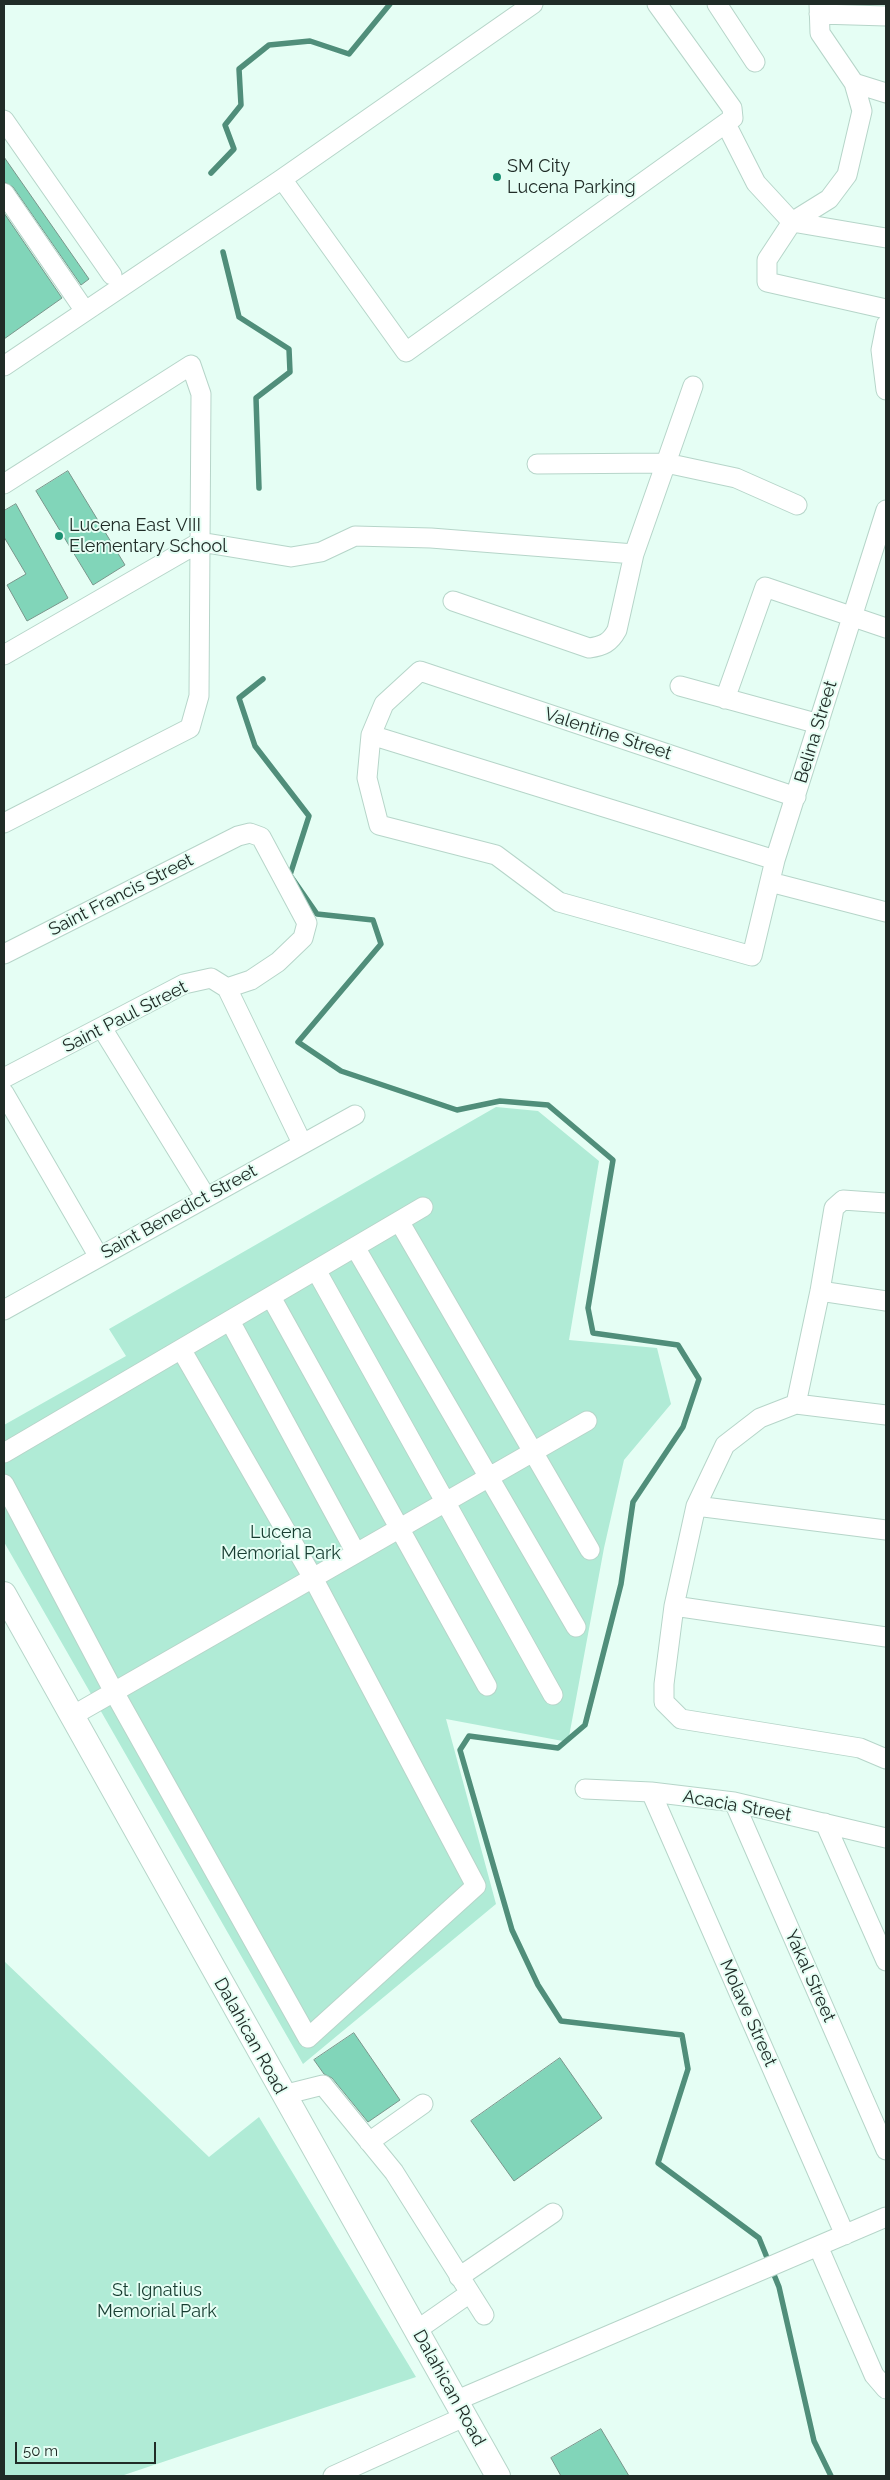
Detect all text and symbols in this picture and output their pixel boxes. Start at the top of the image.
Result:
place label: SM City Lucena Parking [507,156,636,198]
marker: SM City Lucena Parking [491,171,503,183]
place label: Lucena East VIII Elementary School [69,515,227,558]
marker: Lucena East VIII Elementary School [53,530,65,542]
street label: Belina Street [790,678,842,786]
street label: Valentine Street [542,703,674,765]
street label: Saint Francis Street [45,849,197,941]
street label: Saint Paul Street [59,976,191,1058]
street label: Saint Benedict Street [97,1160,261,1264]
park label: Lucena Memorial Park [221,1522,341,1565]
street label: Acacia Street [681,1786,793,1826]
street label: Yakal Street [780,1927,840,2025]
street label: Molave Street [715,1956,781,2070]
street label: Dalahican Road [209,1974,291,2098]
park label: St. Ignatius Memorial Park [97,2280,217,2322]
street label: Dalahican Road [408,2326,490,2450]
scale bar [18,2432,159,2464]
text: 50 m [23,2442,58,2460]

